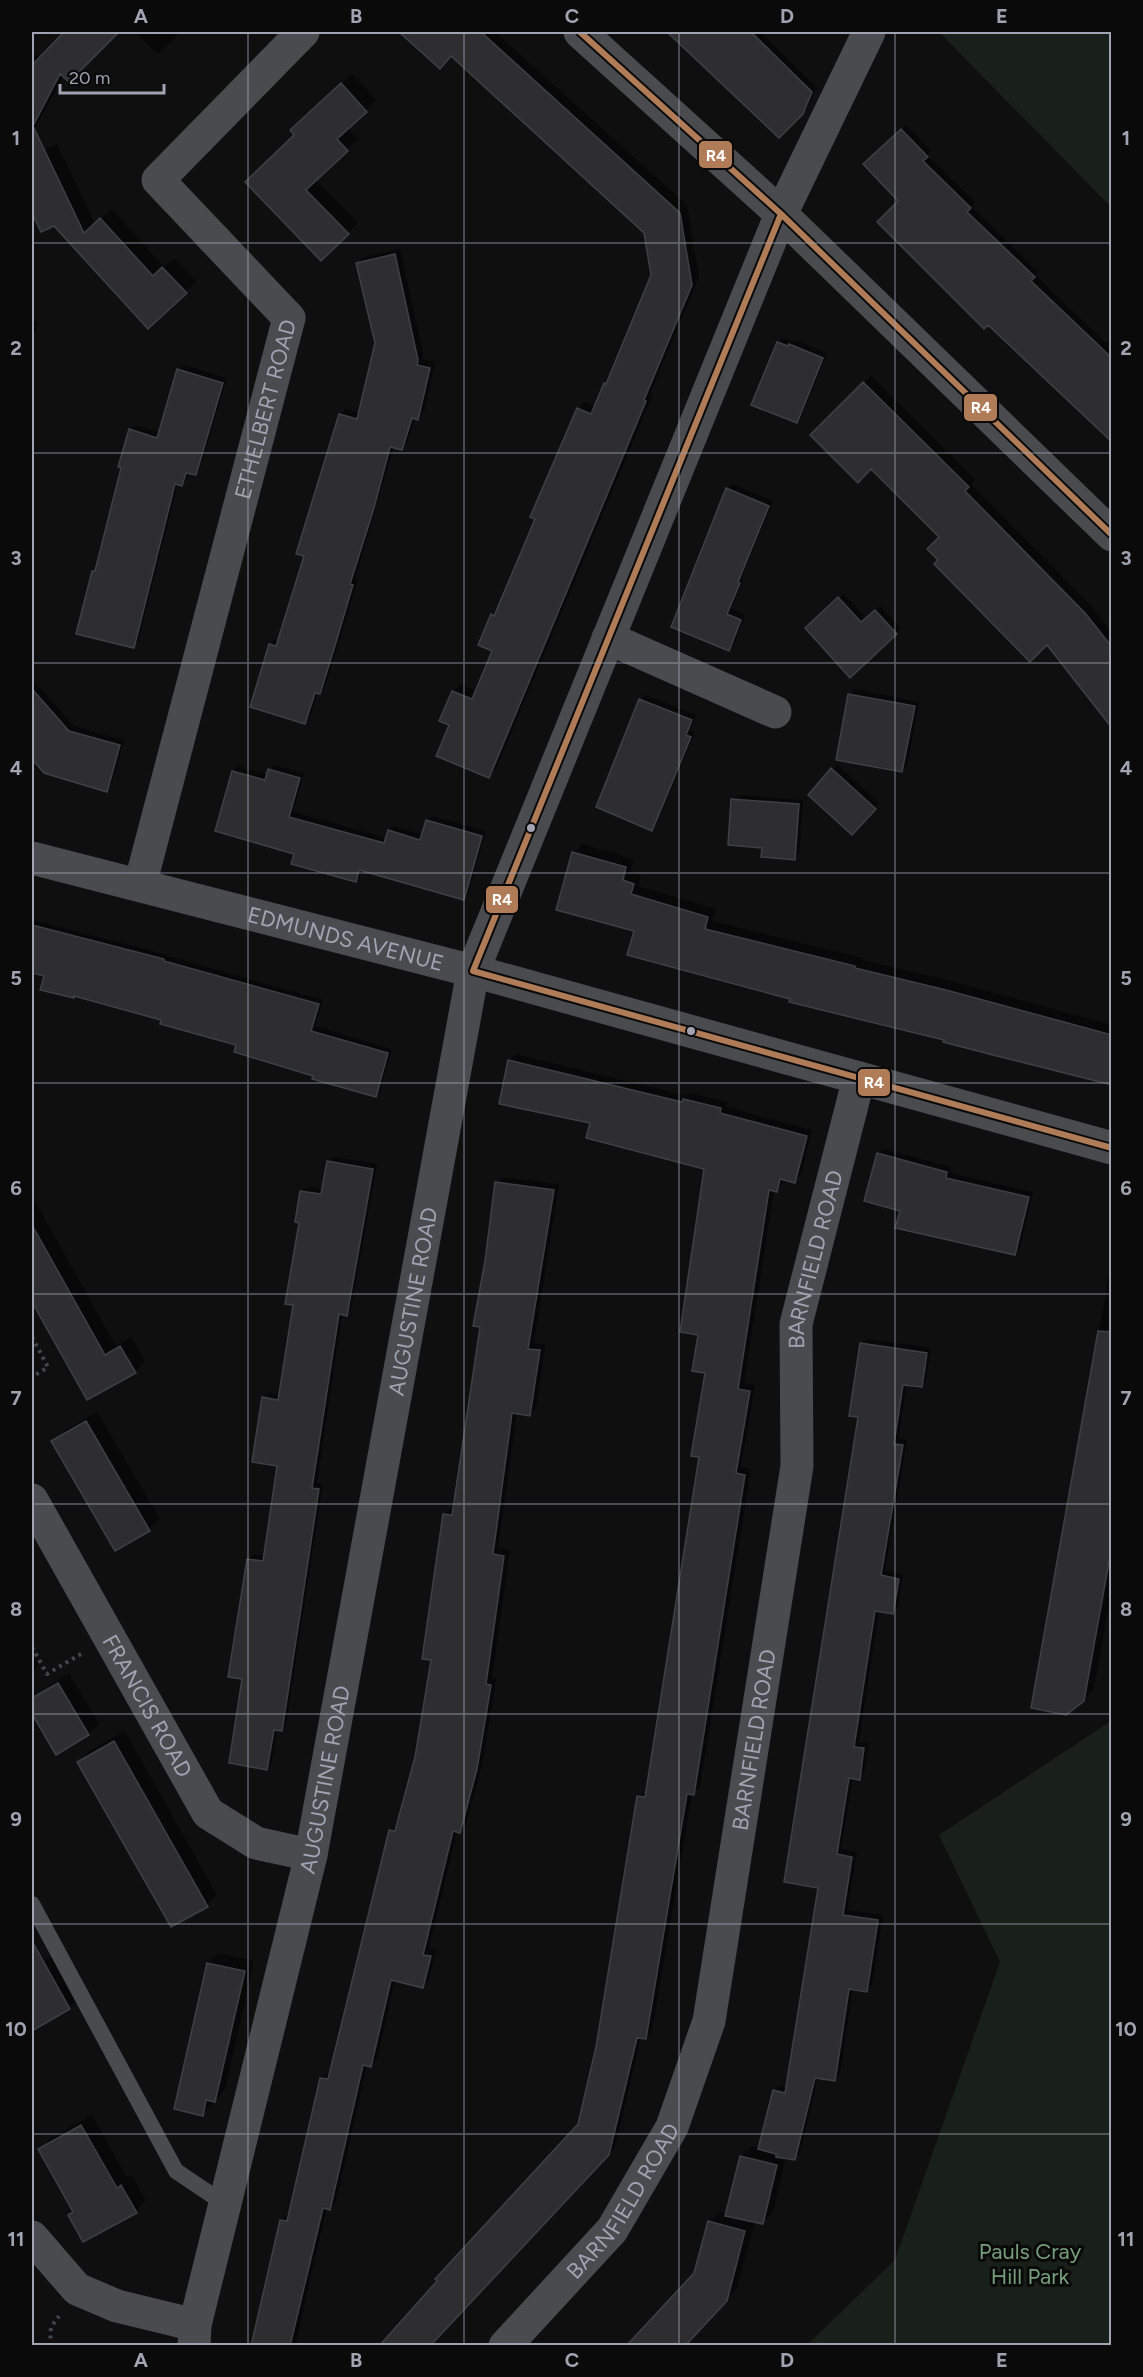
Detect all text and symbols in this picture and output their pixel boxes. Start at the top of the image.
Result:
text: A [134,4,149,28]
text: B [350,4,362,28]
text: C [565,4,579,28]
text: D [780,4,794,28]
text: E [996,4,1008,28]
scale bar [60,57,164,95]
text: 20 m [69,67,110,89]
text: 1 [12,126,20,150]
text: 1 [1122,126,1130,150]
line badge: R4 [698,140,733,169]
text: R4 [706,146,726,165]
street label: ETHELBERT ROAD [229,316,302,502]
text: 2 [10,336,22,360]
text: 2 [1120,336,1132,360]
line badge: R4 [963,393,998,422]
text: R4 [971,398,991,417]
text: 3 [10,546,22,570]
text: 3 [1120,546,1132,570]
text: 4 [10,756,23,780]
text: 4 [1120,756,1133,780]
unlabelled marker [525,822,537,834]
line badge: R4 [485,885,519,914]
text: R4 [492,890,512,909]
street label: EDMUNDS AVENUE [245,901,447,977]
text: 5 [10,966,22,990]
text: 5 [1120,966,1132,990]
unlabelled marker [685,1025,697,1037]
line badge: R4 [857,1068,891,1097]
text: R4 [864,1073,884,1092]
street label: BARNFIELD ROAD [783,1167,849,1349]
text: 6 [10,1176,22,1200]
text: 6 [1120,1176,1132,1200]
street label: AUGUSTINE ROAD [382,1205,443,1398]
text: 7 [10,1386,22,1410]
text: 7 [1120,1386,1132,1410]
text: 8 [10,1597,22,1621]
text: 8 [1120,1597,1132,1621]
street label: FRANCIS ROAD [96,1630,198,1782]
street label: BARNFIELD ROAD [726,1647,782,1832]
street label: AUGUSTINE ROAD [294,1683,356,1876]
text: 9 [10,1807,22,1831]
text: 9 [1120,1807,1132,1831]
text: 10 [5,2017,27,2041]
text: 10 [1115,2017,1137,2041]
street label: BARNFIELD ROAD [561,2118,685,2285]
text: 11 [8,2227,24,2251]
text: 11 [1118,2227,1134,2251]
park label: Pauls Cray Hill Park [979,2238,1082,2290]
text: A [134,2348,149,2372]
text: B [350,2348,362,2372]
text: C [565,2348,579,2372]
text: D [780,2348,794,2372]
text: E [996,2348,1008,2372]

